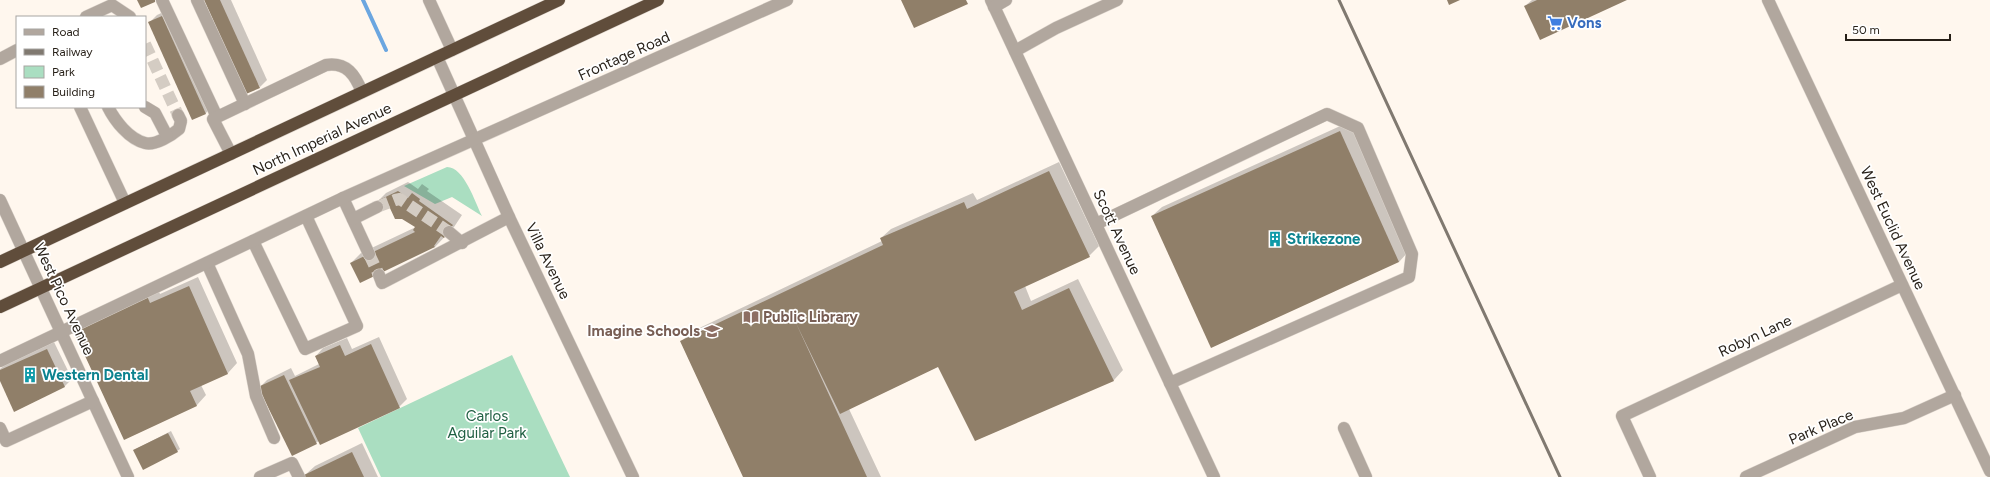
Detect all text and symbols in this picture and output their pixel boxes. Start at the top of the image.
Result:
supermarket icon: Vons [1546,14,1564,32]
place label: Vons [1567,14,1601,32]
legend [16,16,146,108]
scale bar [1846,16,1950,42]
text: 50 m [1852,23,1880,37]
text: Road [52,25,80,39]
street label: Frontage Road [575,28,673,84]
text: Railway [52,45,93,59]
text: Park [52,65,75,79]
text: Building [52,85,95,99]
street label: North Imperial Avenue [250,99,394,179]
street label: West Euclid Avenue [1857,164,1929,292]
street label: Scott Avenue [1089,187,1145,277]
street label: Villa Avenue [522,220,574,302]
building icon: Strikezone [1266,230,1284,248]
place label: Strikezone [1287,230,1361,248]
street label: West Pico Avenue [30,240,98,358]
library icon: Public Library [742,308,760,326]
place label: Public Library [763,308,858,326]
street label: Robyn Lane [1716,311,1794,361]
place label: Imagine Schools [587,322,700,340]
school or university icon: Imagine Schools [703,322,721,340]
building icon: Western Dental [21,366,39,384]
place label: Western Dental [42,366,148,384]
street label: Park Place [1786,405,1856,449]
park label: Carlos Aguilar Park [448,407,527,442]

